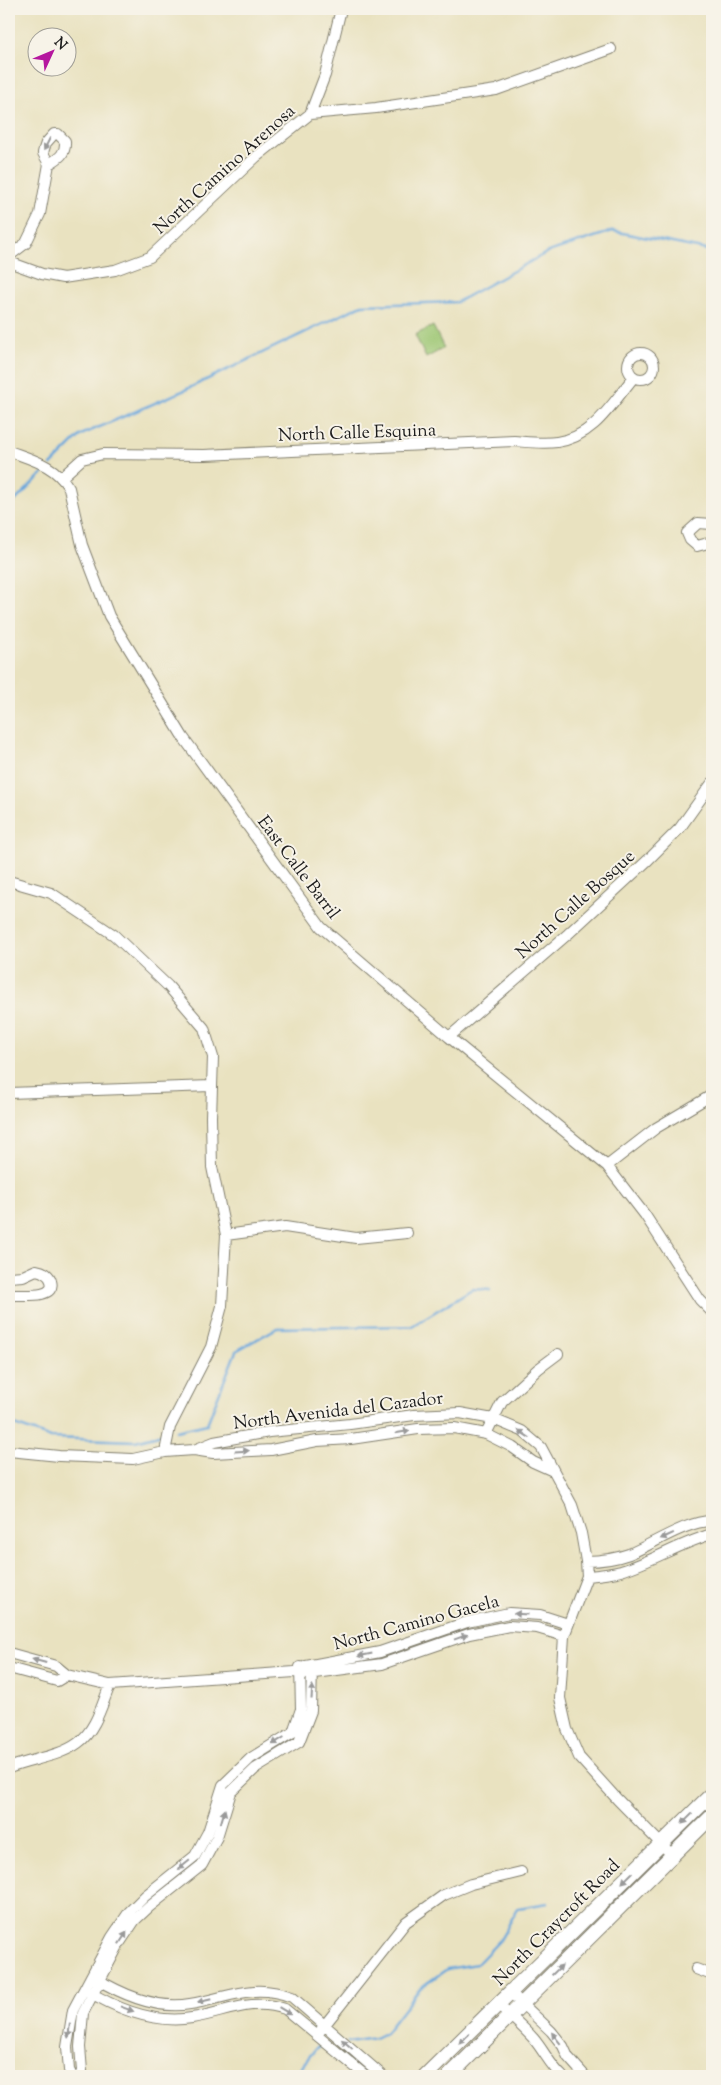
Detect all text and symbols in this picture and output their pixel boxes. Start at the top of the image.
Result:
north arrow [28,28,78,78]
text: N [49,33,71,55]
street label: North Camino Arenosa [149,100,302,241]
one-way arrow [43,137,51,151]
street label: North Calle Esquina [278,418,437,450]
street label: East Calle Barril [250,811,345,926]
street label: North Calle Bosque [511,845,642,966]
street label: North Avenida del Cazador [232,1386,445,1438]
one-way arrow [396,1427,412,1435]
one-way arrow [517,1429,530,1439]
one-way arrow [235,1447,251,1455]
one-way arrow [660,1533,674,1541]
street label: North Camino Gacela [331,1589,502,1659]
one-way arrow [513,1609,529,1617]
one-way arrow [454,1633,469,1640]
one-way arrow [357,1651,372,1659]
one-way arrow [32,1657,47,1665]
one-way arrow [308,1683,316,1699]
one-way arrow [272,1736,285,1746]
one-way arrow [220,1808,228,1823]
one-way arrow [681,1813,693,1825]
street label: North Craycroft Road [488,1854,627,1993]
one-way arrow [177,1860,190,1871]
one-way arrow [621,1872,633,1884]
one-way arrow [118,1932,128,1945]
one-way arrow [551,1964,563,1976]
one-way arrow [197,1997,212,2005]
one-way arrow [120,2005,135,2013]
one-way arrow [278,2006,291,2015]
one-way arrow [65,2023,73,2039]
one-way arrow [551,2032,562,2045]
one-way arrow [458,2033,470,2045]
one-way arrow [341,2038,353,2050]

